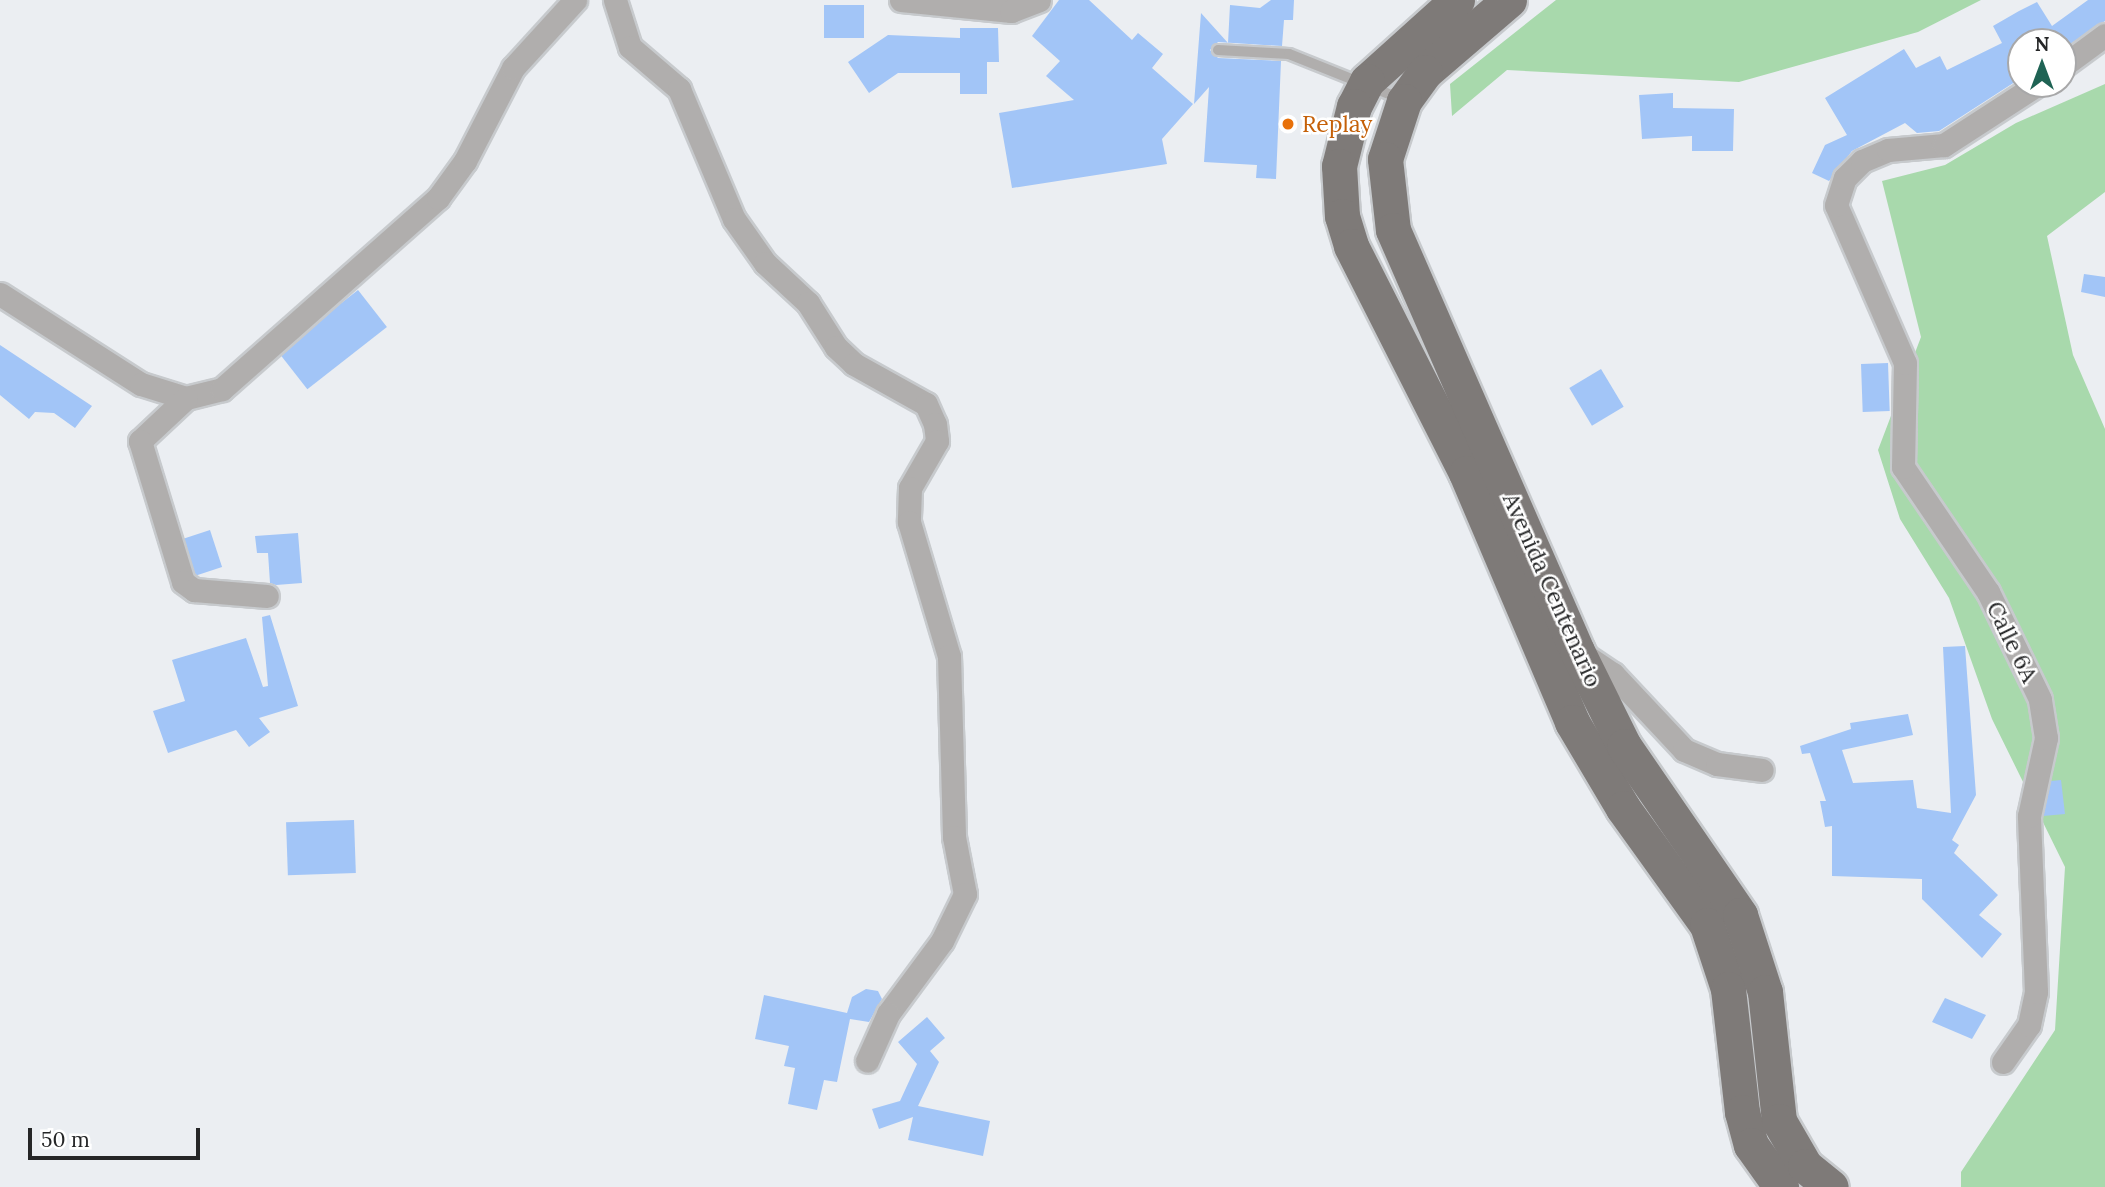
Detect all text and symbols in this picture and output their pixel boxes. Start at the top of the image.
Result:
north arrow [2007,28,2077,98]
text: N [2035,32,2049,56]
place label: Replay [1302,110,1373,138]
marker: Replay [1280,116,1296,132]
street label: Avenida Centenario [1497,489,1607,691]
street label: Calle 6A [1981,597,2043,687]
scale bar [32,1114,203,1158]
text: 50 m [41,1126,90,1153]

